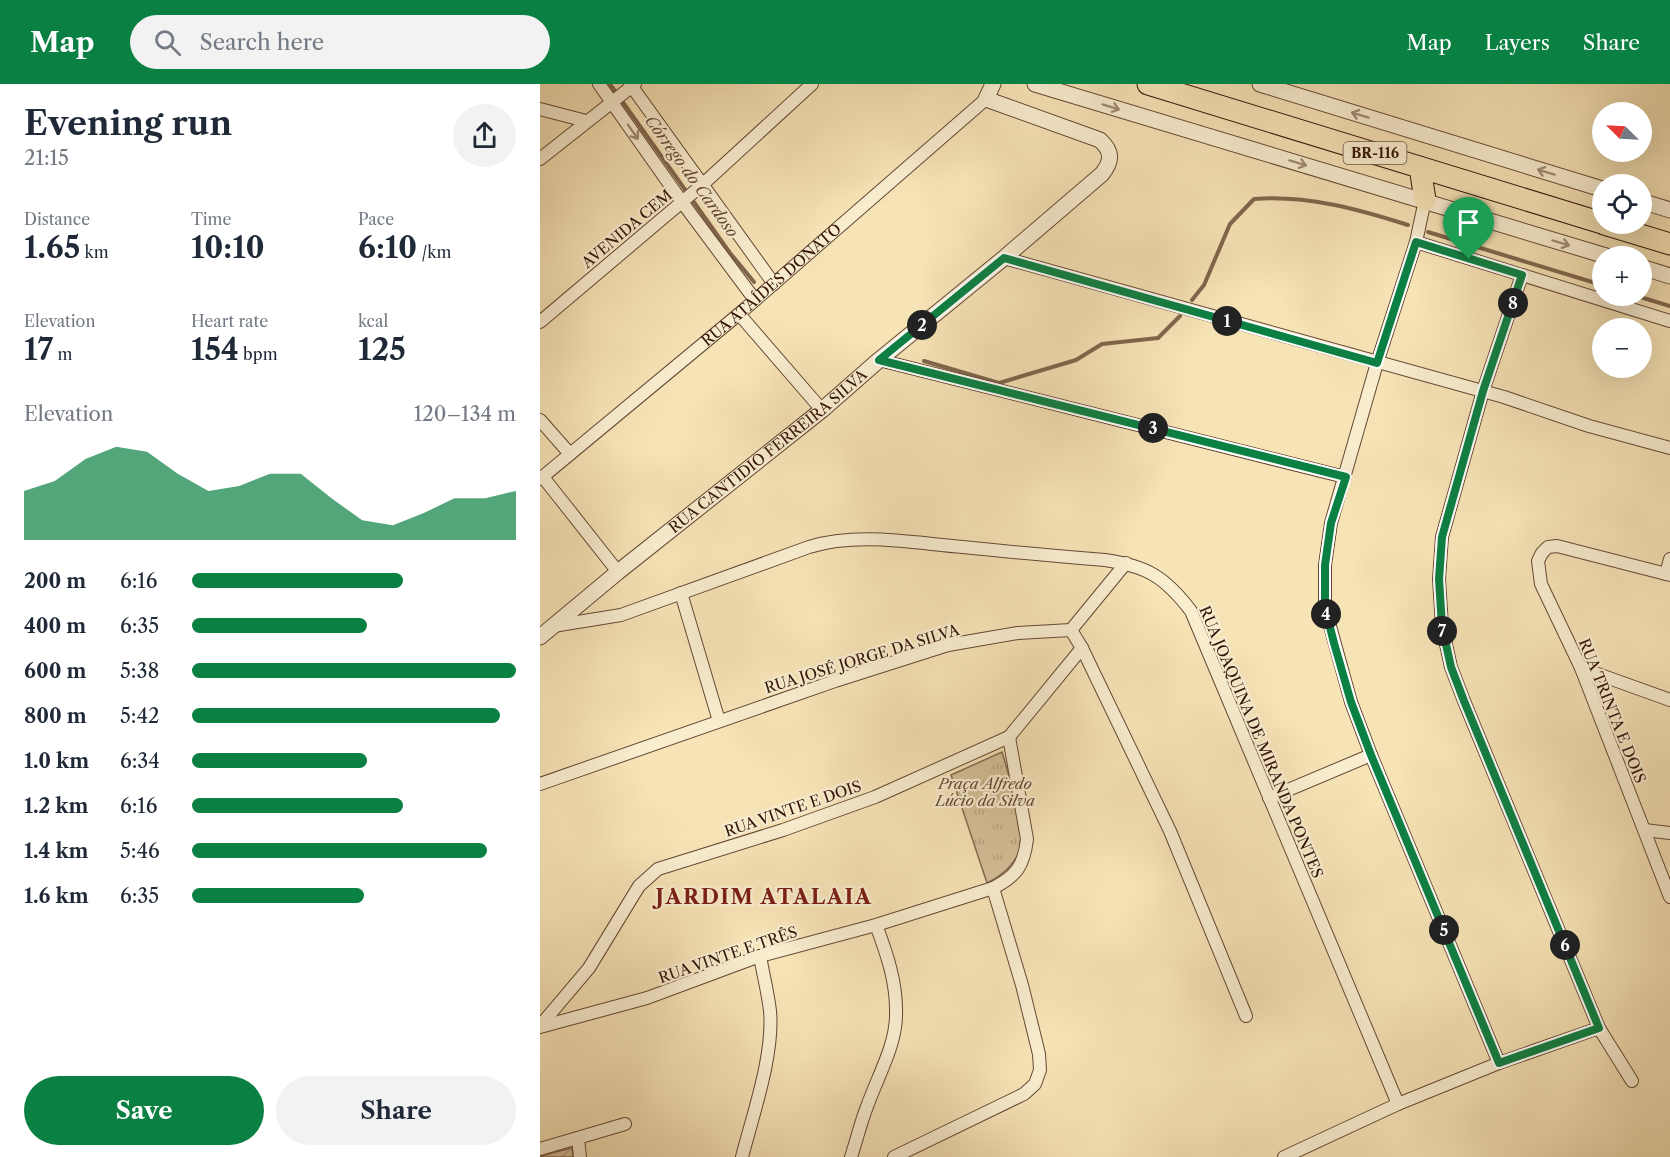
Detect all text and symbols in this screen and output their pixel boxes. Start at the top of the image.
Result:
search box [130,15,550,69]
text: Map [30,25,94,59]
icon: search [151,26,184,59]
text: Search here [199,29,324,56]
text: Map [1407,30,1452,55]
text: Layers [1485,30,1550,55]
text: Share [1583,30,1640,55]
one-way arrow [1101,102,1120,113]
north arrow [1592,102,1652,162]
map controls [1592,102,1652,378]
text: Evening run [24,103,232,144]
button: share [453,104,516,167]
one-way arrow [1351,109,1370,120]
water label: Córrego do Cardoso [641,111,743,241]
one-way arrow [627,123,640,140]
road number: BR-116 [1344,142,1406,164]
text: 21:15 [24,146,69,170]
one-way arrow [1288,158,1307,169]
one-way arrow [1537,166,1556,177]
button: locate [1592,174,1652,234]
street label: AVENIDA CEM [577,185,676,273]
pin [1443,197,1494,259]
icon: arrive [1452,206,1485,239]
text: Distance [24,209,90,229]
text: Time [191,209,231,229]
text: Pace [358,209,394,229]
street label: RUA ATAÍDES DONATO [697,219,845,350]
text: 1.65 [24,229,80,266]
text: 10:10 [191,229,265,266]
text: 6:10 [358,229,417,266]
one-way arrow [1551,238,1570,249]
text: km [80,242,109,262]
text: /km [417,242,451,262]
button: + [1592,246,1652,306]
pin: 8 [1498,288,1528,318]
text: 8 [1508,293,1518,313]
pin: 1 [1212,306,1242,336]
pin: 2 [907,310,937,340]
text: Elevation [24,311,95,331]
text: Heart rate [191,311,268,331]
text: kcal [358,311,388,331]
text: 1 [1223,311,1231,331]
text: 2 [917,315,927,335]
button: − [1592,318,1652,378]
text: 17 [24,331,53,368]
text: 154 [191,331,239,368]
text: 125 [358,331,406,368]
text: m [53,344,72,364]
text: bpm [239,344,278,364]
street label: RUA CANTIDIO FERREIRA SILVA [665,364,871,537]
text: Elevation [24,402,113,426]
text: 120–134 m [414,402,516,426]
pin: 3 [1138,413,1168,443]
text: 3 [1148,418,1158,438]
text: 200 m [24,569,86,593]
text: 6:16 [120,569,157,593]
pin: 4 [1311,599,1341,629]
street label: RUA JOAQUINA DE MIRANDA PONTES [1195,603,1328,881]
text: 4 [1321,604,1331,624]
text: 400 m [24,614,86,638]
text: 6:35 [120,614,159,638]
pin: 7 [1427,616,1457,646]
street label: RUA JOSÉ JORGE DA SILVA [762,620,962,697]
text: 7 [1438,621,1446,641]
street label: RUA TRINTA E DOIS [1575,636,1650,786]
text: 600 m [24,659,86,683]
text: 5:38 [120,659,159,683]
text: 800 m [24,704,87,728]
text: 5:42 [120,704,160,728]
text: 1.0 km [24,749,89,773]
text: 6:34 [120,749,160,773]
park label: Praça Alfredo Lúcio da Silva [934,774,1035,810]
street label: RUA VINTE E DOIS [722,776,864,841]
text: 1.2 km [24,794,88,818]
text: 6:16 [120,794,157,818]
text: 1.4 km [24,839,89,863]
text: 5:46 [120,839,160,863]
text: 1.6 km [24,884,89,908]
text: 6:35 [120,884,159,908]
district label: JARDIM ATALAIA [651,884,873,909]
pin: 5 [1429,915,1459,945]
text: 5 [1440,920,1448,940]
street label: RUA VINTE E TRÊS [656,922,800,987]
pin: 6 [1550,930,1580,960]
text: 6 [1560,935,1570,955]
button: Save [24,1076,264,1145]
button: Share [276,1076,516,1145]

